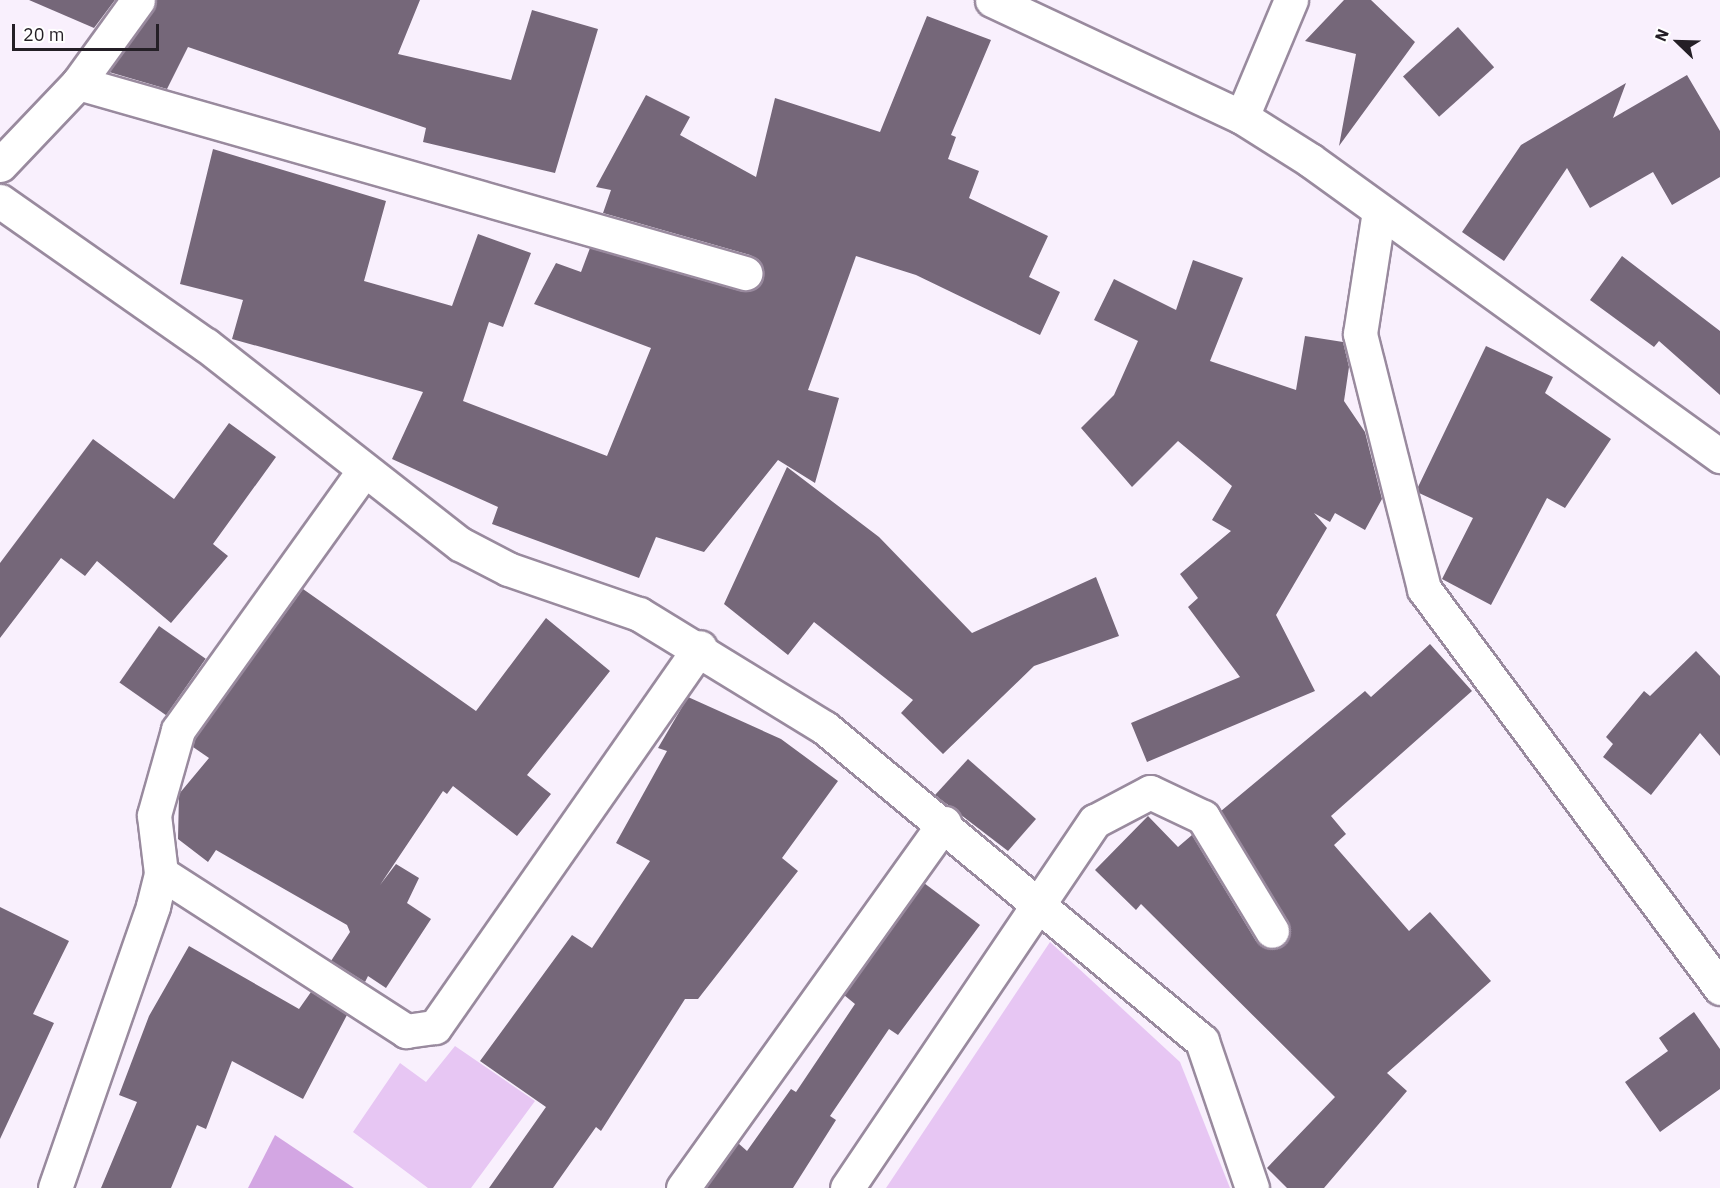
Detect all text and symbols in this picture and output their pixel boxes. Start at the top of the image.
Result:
scale bar [15,12,162,50]
north arrow [1648,12,1708,72]
text: 20 m [23,23,65,46]
text: N [1650,26,1673,44]

